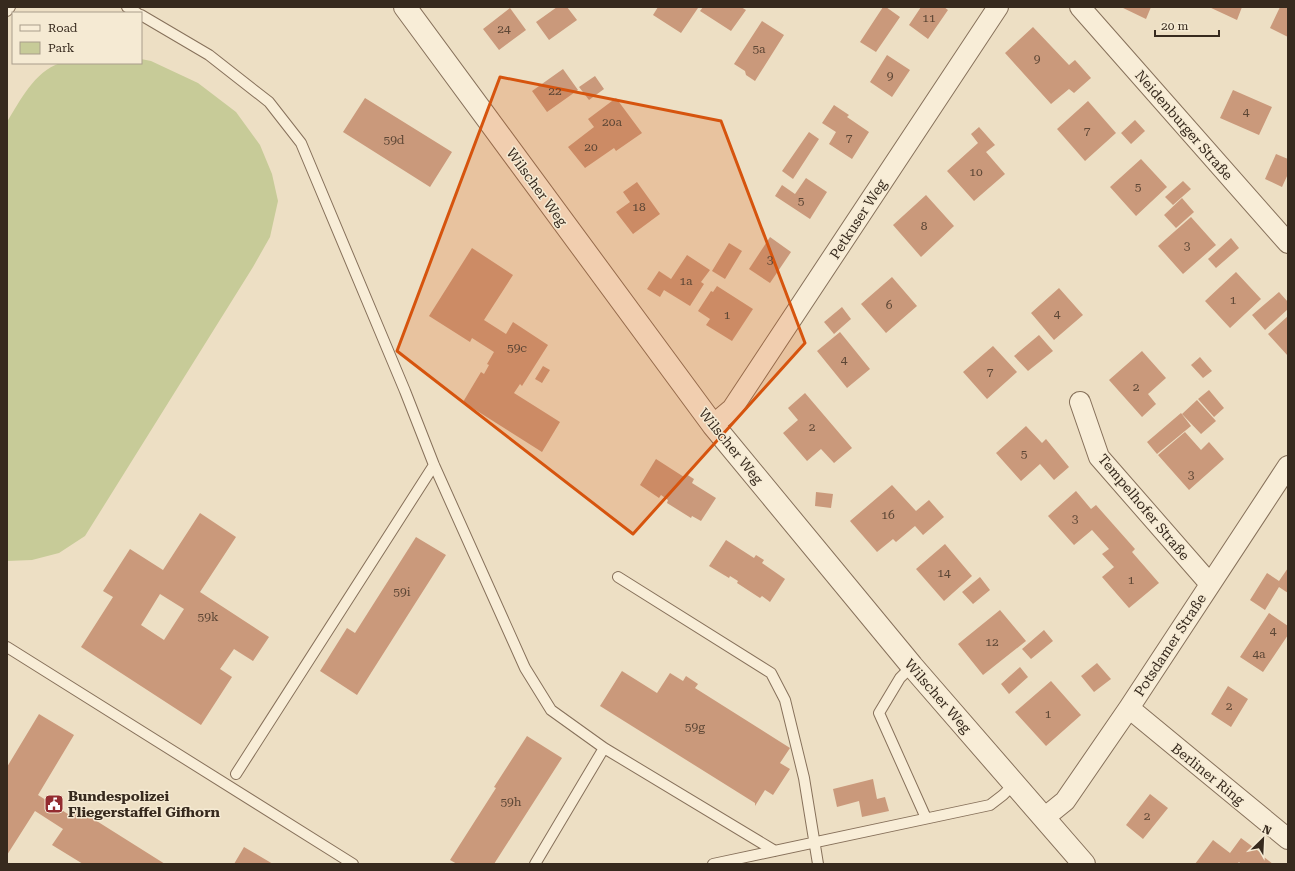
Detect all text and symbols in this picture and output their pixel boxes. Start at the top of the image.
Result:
house number: 11 [922,11,936,25]
legend [12,12,142,64]
scale bar [1155,12,1219,38]
text: 20 m [1161,19,1188,33]
text: Road [48,21,78,35]
house number: 24 [497,22,511,36]
text: Park [48,41,75,55]
house number: 5a [752,42,766,56]
house number: 9 [1034,52,1041,66]
street label: Neidenburger Straße [1132,67,1236,183]
house number: 9 [887,69,894,83]
house number: 22 [548,84,562,98]
house number: 4 [1243,105,1250,119]
house number: 20a [602,115,622,129]
house number: 7 [1084,124,1091,138]
house number: 7 [846,131,853,145]
house number: 59d [383,133,405,147]
house number: 20 [584,140,598,154]
street label: Wilscher Weg [503,145,571,229]
house number: 10 [969,165,983,179]
street label: Petkuser Weg [826,176,890,262]
house number: 5 [1135,180,1142,194]
house number: 5 [798,194,805,208]
house number: 18 [632,200,646,214]
house number: 8 [921,219,928,233]
house number: 3 [1184,239,1191,253]
house number: 3 [767,253,774,267]
house number: 1a [679,274,693,288]
house number: 1 [1230,293,1237,307]
house number: 6 [886,298,893,312]
house number: 4 [1054,307,1061,321]
house number: 1 [724,308,731,322]
house number: 59c [507,341,527,355]
house number: 4 [841,353,848,367]
house number: 7 [987,365,994,379]
house number: 2 [1133,380,1140,394]
street label: Wilscher Weg [696,405,766,487]
house number: 2 [809,420,816,434]
house number: 5 [1021,447,1028,461]
street label: Tempelhofer Straße [1095,451,1193,563]
house number: 3 [1188,468,1195,482]
house number: 16 [881,508,895,522]
house number: 3 [1072,512,1079,526]
house number: 14 [937,566,951,580]
house number: 1 [1128,573,1135,587]
house number: 59i [393,585,411,599]
street label: Potsdamer Straße [1131,591,1209,699]
house number: 59k [197,610,219,624]
house number: 4 [1270,624,1277,638]
house number: 12 [985,635,999,649]
house number: 4a [1252,647,1266,661]
street label: Wilscher Weg [902,656,974,736]
house number: 2 [1226,699,1233,713]
house number: 1 [1045,707,1052,721]
house number: 59g [685,720,705,734]
street label: Berliner Ring [1168,740,1248,808]
place label: Bundespolizei Fliegerstaffel Gifhorn [68,788,221,820]
public building icon: Bundespolizei Fliegerstaffel Gifhorn [43,793,65,815]
house number: 59h [500,795,522,809]
house number: 2 [1144,809,1151,823]
north arrow [1243,819,1283,859]
text: N [1260,823,1274,838]

